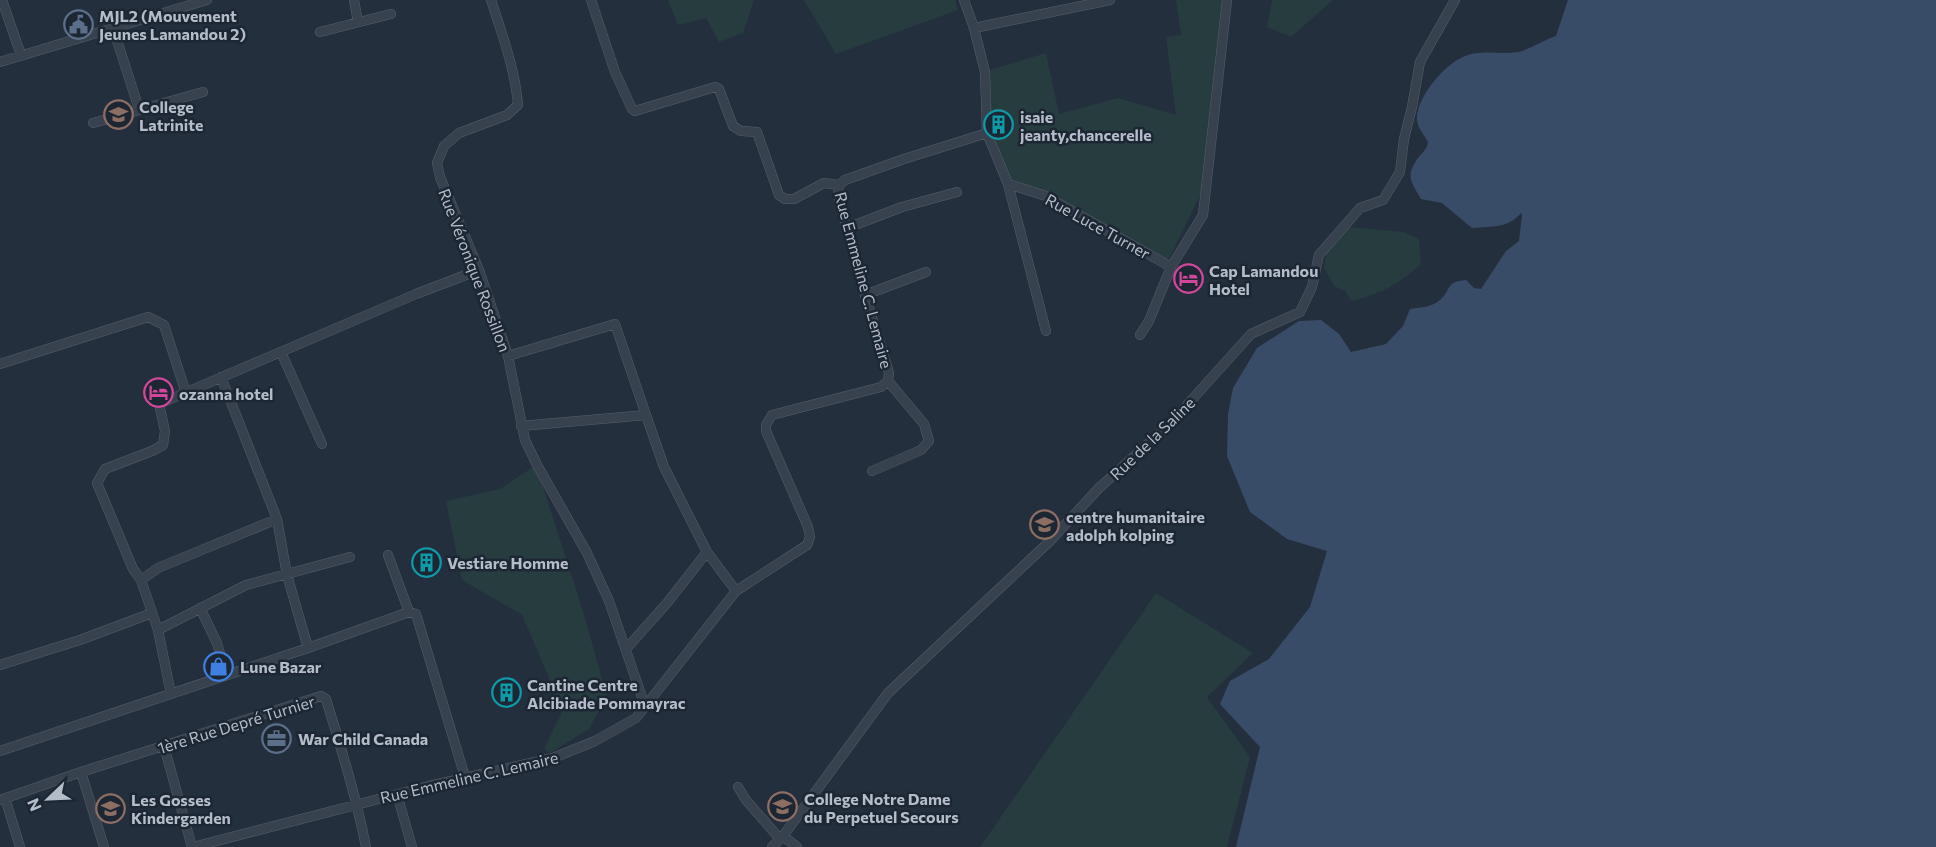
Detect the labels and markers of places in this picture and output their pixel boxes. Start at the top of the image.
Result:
place label: MJL2 (Mouvement Jeunes Lamandou 2) [99,6,246,43]
public building icon: MJL2 (Mouvement Jeunes Lamandou 2) [62,8,94,40]
place label: College Latrinite [139,97,203,134]
school or university icon: College Latrinite [102,99,134,131]
place label: isaie jeanty,chancerelle [1019,107,1152,144]
building icon: isaie jeanty,chancerelle [983,109,1015,141]
place label: Cap Lamandou Hotel [1209,261,1318,298]
hotel icon: Cap Lamandou Hotel [1172,263,1204,295]
hotel icon: ozanna hotel [142,377,174,409]
place label: ozanna hotel [179,384,273,403]
place label: centre humanitaire adolph kolping [1066,507,1205,544]
school or university icon: centre humanitaire adolph kolping [1029,509,1061,541]
building icon: Vestiare Homme [410,546,442,578]
place label: Vestiare Homme [447,553,568,572]
shop icon: Lune Bazar [203,650,235,682]
place label: Lune Bazar [240,657,322,676]
place label: Cantine Centre Alcibiade Pommayrac [527,675,686,712]
building icon: Cantine Centre Alcibiade Pommayrac [490,677,522,709]
office icon: War Child Canada [261,722,293,754]
place label: War Child Canada [298,729,428,748]
place label: College Notre Dame du Perpetuel Secours [804,789,959,826]
place label: Les Gosses Kindergarden [131,790,231,827]
school or university icon: College Notre Dame du Perpetuel Secours [767,791,799,823]
school or university icon: Les Gosses Kindergarden [94,792,126,824]

